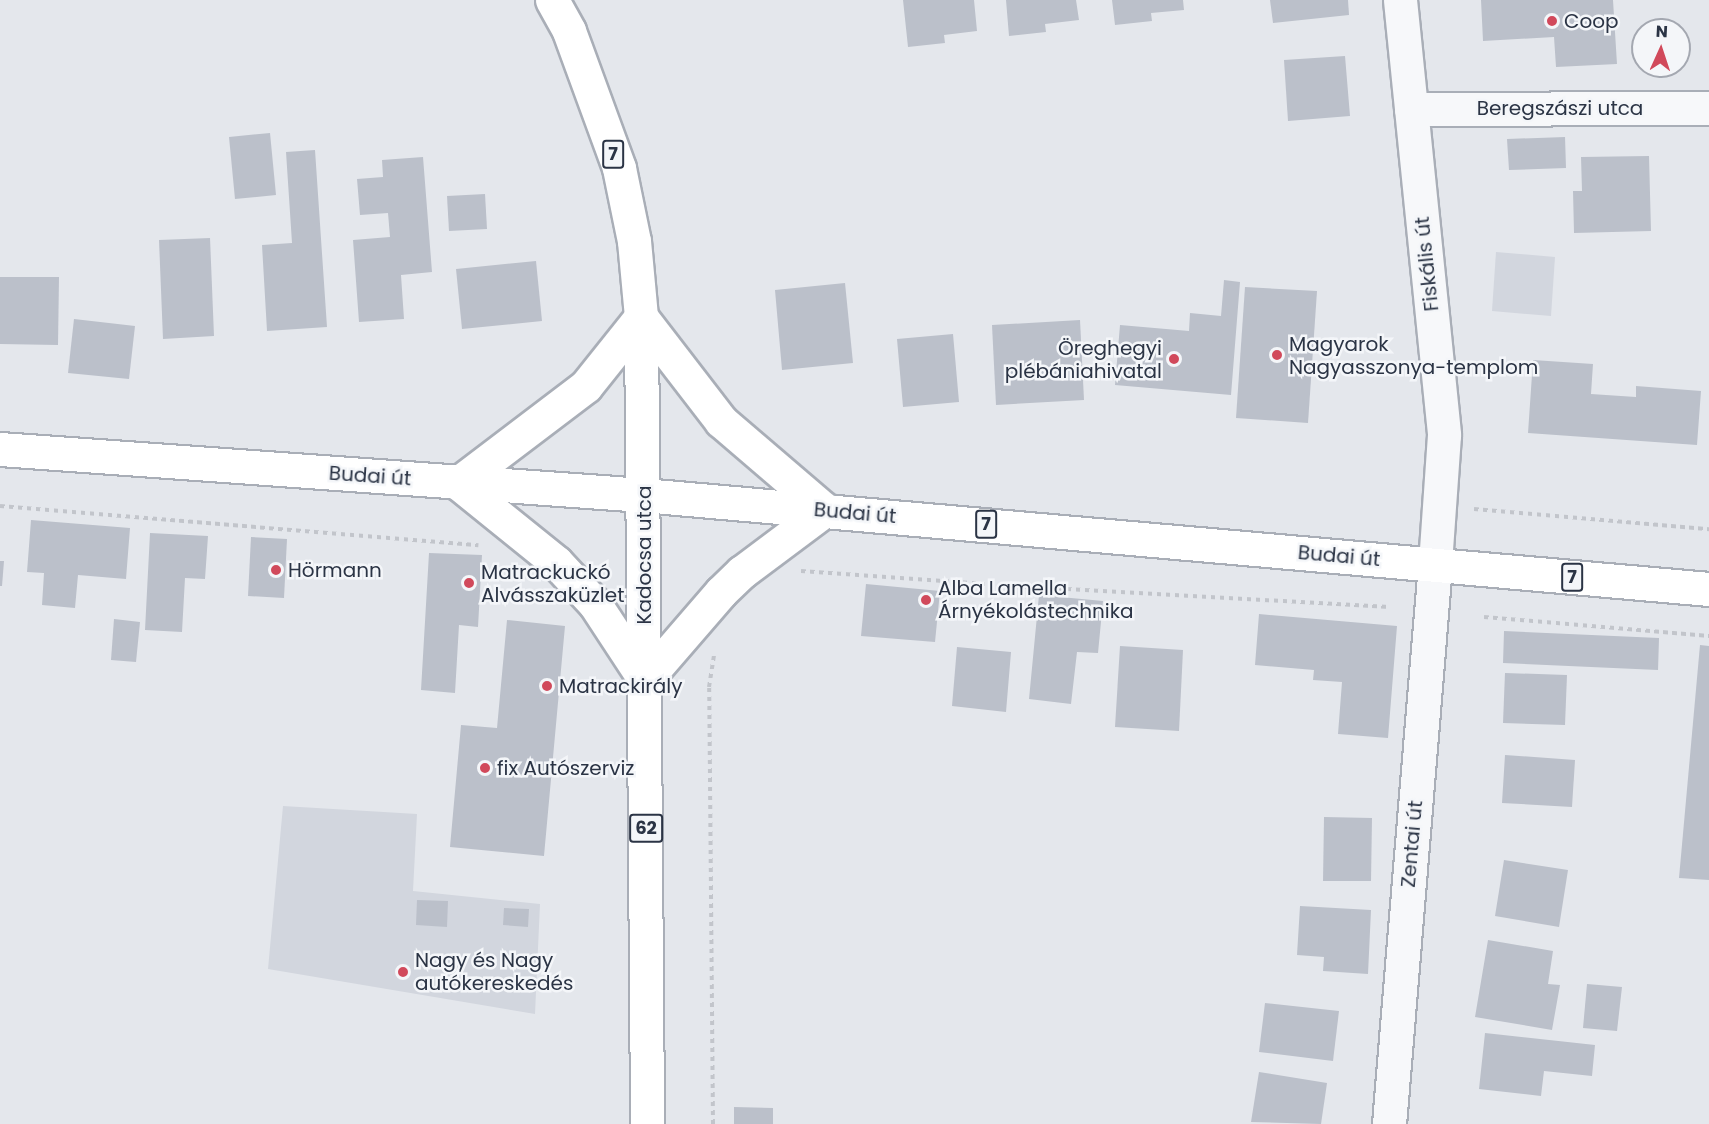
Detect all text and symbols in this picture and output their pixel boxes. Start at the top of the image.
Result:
place label: Coop [1564,9,1619,33]
marker: Coop [1545,14,1559,28]
north arrow [1631,18,1691,78]
text: N [1655,20,1668,43]
street label: Beregszászi utca [1477,96,1643,120]
road number: 7 [601,139,625,169]
street label: Fiskális út [1410,216,1444,312]
place label: Magyarok Nagyasszonya-templom [1289,332,1538,379]
place label: Öreghegyi plébániahivatal [1005,336,1162,383]
marker: Magyarok Nagyasszonya-templom [1270,348,1284,362]
marker: Öreghegyi plébániahivatal [1167,352,1181,366]
street label: Budai út [328,461,412,491]
street label: Kadocsa utca [632,486,656,624]
street label: Budai út [813,497,897,529]
road number: 7 [974,509,998,539]
street label: Budai út [1297,540,1381,572]
place label: Hörmann [288,558,382,582]
place label: Matrackuckó Alvásszaküzlet [481,560,624,607]
road number: 7 [1560,562,1584,592]
marker: Hörmann [269,563,283,577]
marker: Matrackuckó Alvásszaküzlet [462,576,476,590]
place label: Alba Lamella Árnyékolástechnika [938,576,1134,623]
marker: Alba Lamella Árnyékolástechnika [919,593,933,607]
place label: Matrackirály [559,674,683,698]
marker: Matrackirály [540,679,554,693]
place label: fix Autószerviz [497,756,634,780]
marker: fix Autószerviz [478,761,492,775]
street label: Zentai út [1396,800,1428,888]
road number: 62 [628,813,664,843]
place label: Nagy és Nagy autókereskedés [415,948,573,995]
marker: Nagy és Nagy autókereskedés [396,965,410,979]

